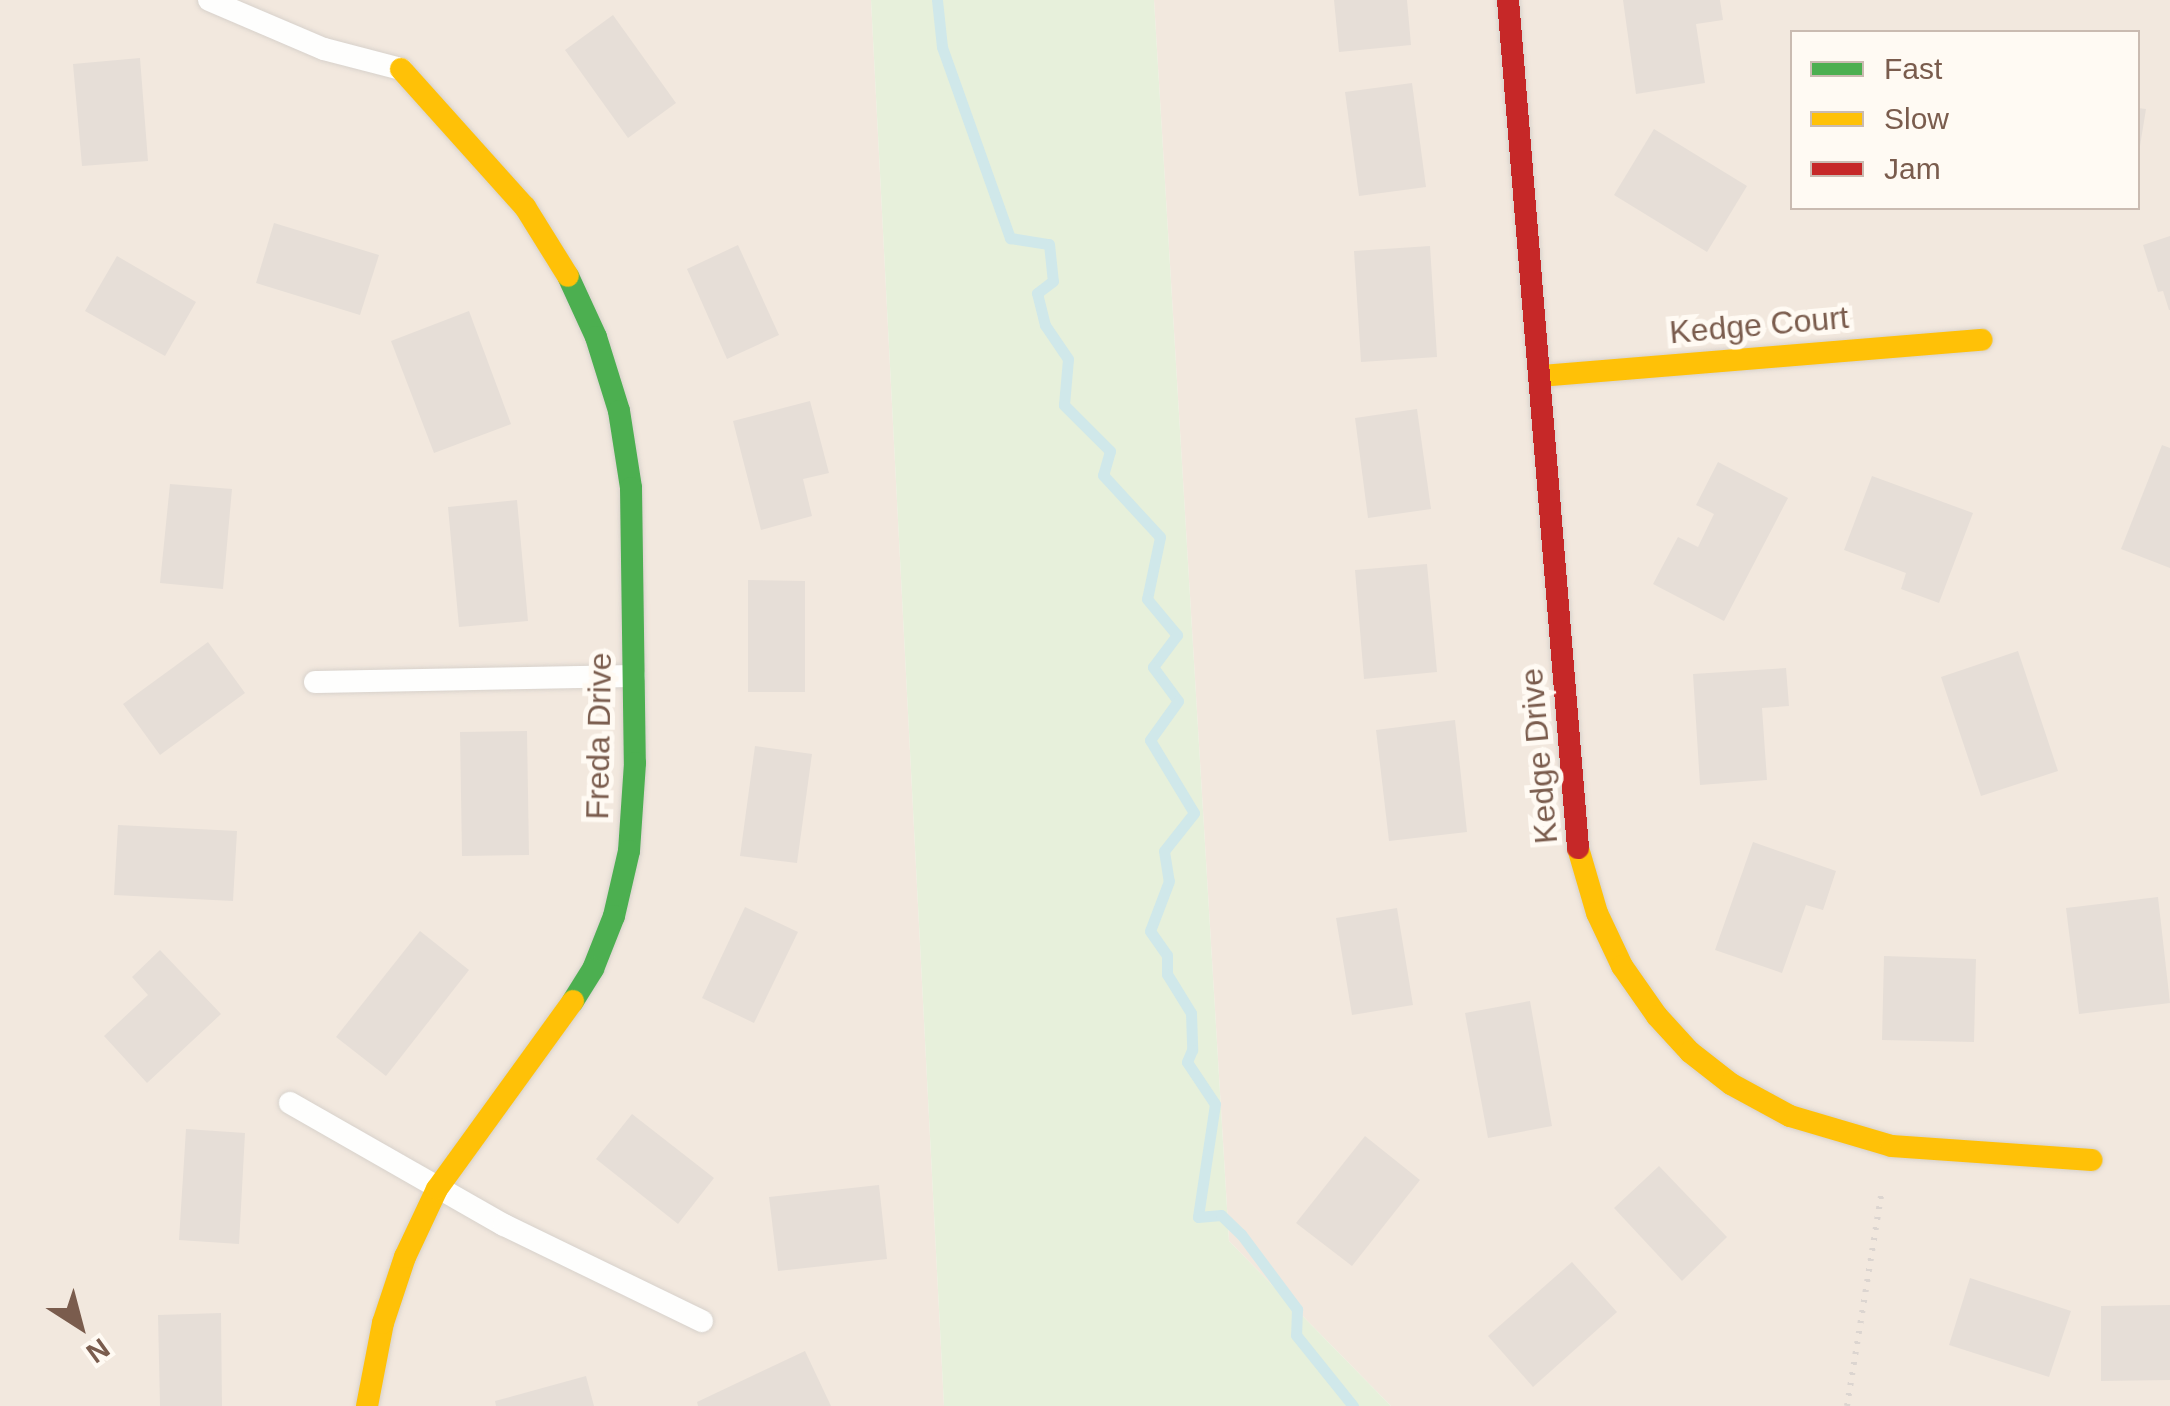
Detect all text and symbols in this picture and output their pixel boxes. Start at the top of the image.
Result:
legend [1790,30,2140,210]
text: Fast [1884,52,1942,85]
text: Slow [1884,102,1949,135]
text: Jam [1884,152,1941,185]
street label: Kedge Court [1668,298,1850,352]
street label: Freda Drive [578,652,620,820]
street label: Kedge Drive [1512,667,1566,845]
north arrow [30,1276,130,1376]
text: N [81,1332,115,1369]

